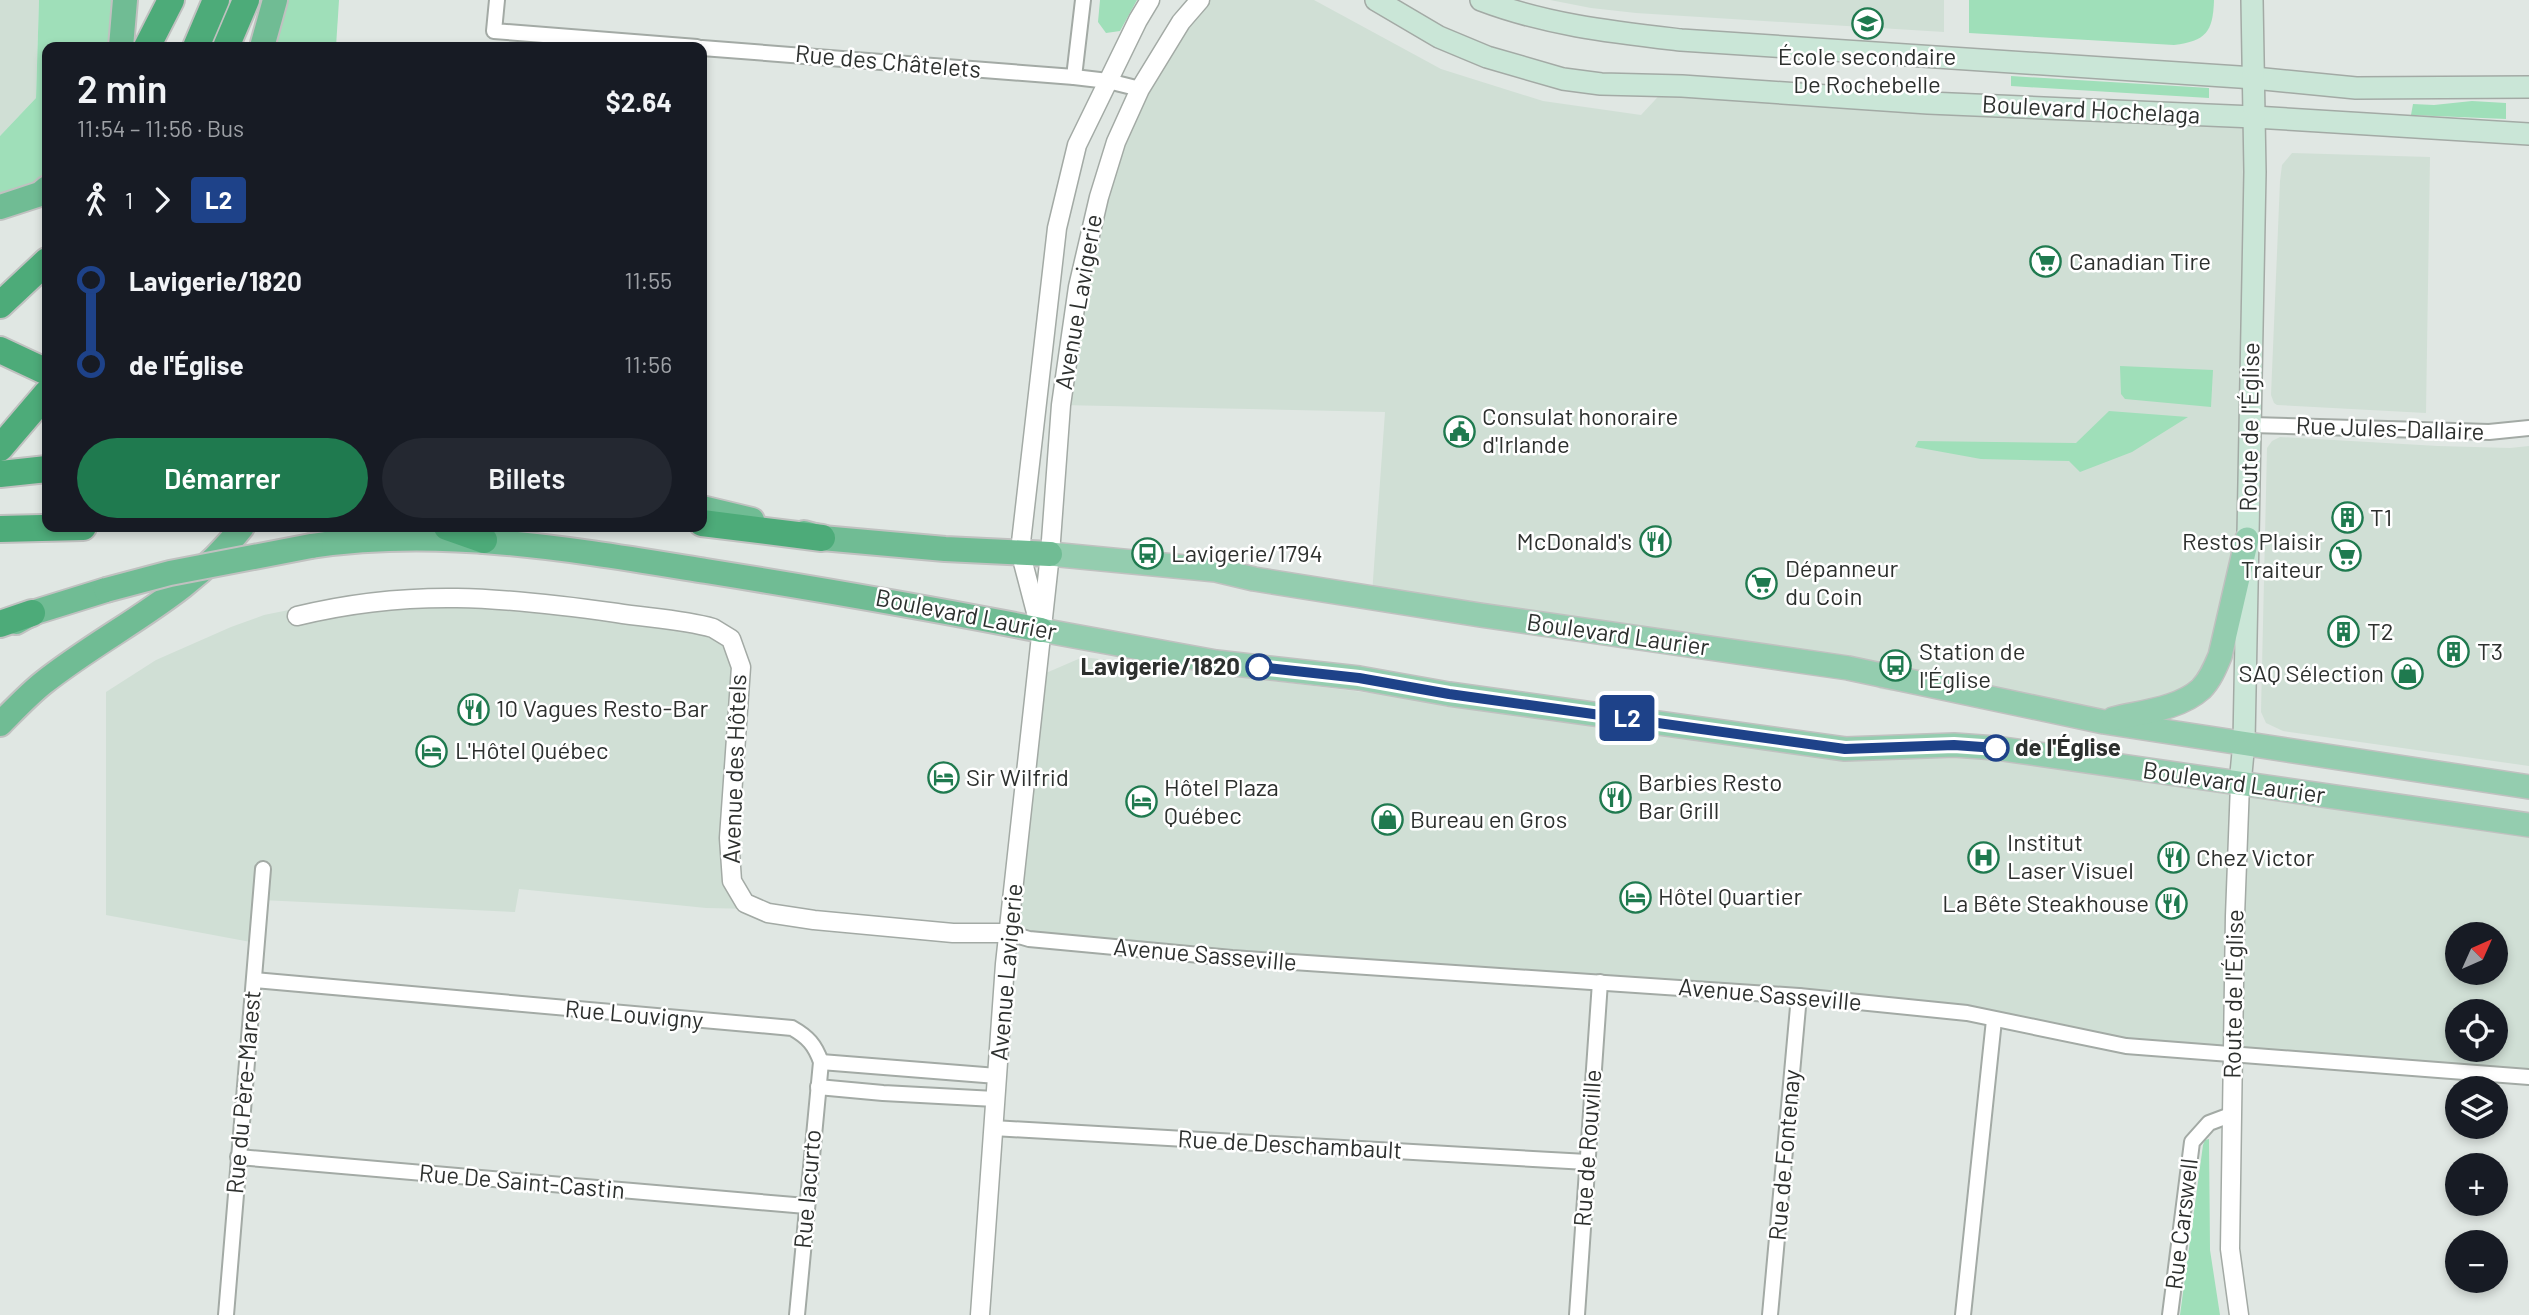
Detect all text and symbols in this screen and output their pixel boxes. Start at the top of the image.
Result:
school or university icon: École secondaire De Rochebelle [1850,6,1884,40]
street label: Rue des Châtelets [794,38,982,83]
place label: École secondaire De Rochebelle [1778,41,1956,98]
text: 2 min [77,65,167,111]
text: $2.64 [606,86,672,117]
street label: Boulevard Hochelaga [1981,88,2201,129]
text: 11:54 – 11:56 · Bus [77,114,244,142]
icon: walk [77,181,115,219]
icon: forward [143,181,181,219]
text: L2 [205,185,232,214]
text: 1 [125,186,133,214]
street label: Avenue Lavigerie [1048,212,1107,392]
supermarket icon: Canadian Tire [2029,245,2063,279]
place label: Canadian Tire [2069,246,2211,275]
text: Lavigerie/1820 [129,265,302,296]
text: 11:55 [624,266,672,294]
street label: Route de l'Église [2233,342,2264,512]
text: de l'Église [129,349,244,380]
text: 11:56 [624,350,672,378]
place label: Consulat honoraire d'Irlande [1482,401,1678,458]
street label: Rue Jules-Dallaire [2295,410,2485,445]
public building icon: Consulat honoraire d'Irlande [1442,414,1476,448]
button: Démarrer [77,438,368,518]
button: Billets [382,438,672,518]
building icon: T1 [2330,501,2364,535]
place label: T1 [2370,502,2392,531]
restaurant icon: McDonald's [1638,525,1672,559]
place label: McDonald's [1517,526,1632,555]
place label: Restos Plaisir Traiteur [2182,526,2323,583]
bus stop icon: Lavigerie/1794 [1131,537,1165,571]
place label: Lavigerie/1794 [1171,538,1323,567]
supermarket icon: Restos Plaisir Traiteur [2329,539,2363,573]
place label: Dépanneur du Coin [1785,553,1898,610]
supermarket icon: Dépanneur du Coin [1745,566,1779,600]
street label: Boulevard Laurier [873,582,1060,645]
street label: Boulevard Laurier [1525,606,1712,661]
building icon: T2 [2327,615,2361,649]
place label: T2 [2367,616,2394,645]
building icon: T3 [2437,635,2471,669]
place label: Station de l'Église [1919,636,2026,693]
place label: T3 [2477,636,2503,665]
bus stop icon: Station de l'Église [1879,649,1913,683]
place label: Lavigerie/1820 [1081,651,1240,680]
marker: Lavigerie/1820 [1246,654,1272,680]
shop icon: SAQ Sélection [2390,657,2424,691]
place label: SAQ Sélection [2239,658,2384,687]
street label: Avenue des Hôtels [716,674,751,864]
restaurant icon: 10 Vagues Resto-Bar [456,692,490,726]
place label: 10 Vagues Resto-Bar [496,693,708,722]
line badge: L2 [1596,695,1658,741]
text: L2 [1613,703,1641,732]
place label: de l'Église [2015,732,2121,761]
hotel icon: L'Hôtel Québec [415,734,449,768]
place label: L'Hôtel Québec [455,735,608,764]
marker: de l'Église [1983,735,2009,761]
street label: Boulevard Laurier [2141,754,2328,809]
hotel icon: Sir Wilfrid [926,761,960,795]
place label: Sir Wilfrid [966,762,1069,791]
place label: Barbies Resto Bar Grill [1638,767,1782,824]
place label: Hôtel Plaza Québec [1164,772,1279,829]
restaurant icon: Barbies Resto Bar Grill [1598,780,1632,814]
hotel icon: Hôtel Plaza Québec [1124,785,1158,819]
shop icon: Bureau en Gros [1370,803,1404,837]
place label: Bureau en Gros [1410,804,1567,833]
place label: Institut Laser Visuel [2007,827,2134,884]
hospital icon: Institut Laser Visuel [1967,840,2001,874]
restaurant icon: Chez Victor [2156,841,2190,875]
place label: Chez Victor [2196,842,2315,871]
hotel icon: Hôtel Quartier [1618,880,1652,914]
place label: Hôtel Quartier [1658,881,1803,910]
street label: Avenue Lavigerie [983,882,1028,1062]
restaurant icon: La Bête Steakhouse [2155,887,2189,921]
place label: La Bête Steakhouse [1942,888,2149,917]
street label: Route de l'Église [2217,909,2248,1079]
north arrow [2445,922,2508,985]
map controls [2445,922,2508,1293]
street label: Avenue Sasseville [1112,931,1298,976]
street label: Avenue Sasseville [1677,971,1863,1016]
street label: Rue du Père-Marest [219,989,266,1195]
street label: Rue Louvigny [564,993,705,1034]
button: locate [2445,999,2508,1062]
street label: Rue de Rouville [1567,1068,1606,1228]
street label: Rue de Fontenay [1762,1068,1805,1242]
button: layers [2445,1076,2508,1139]
street label: Rue de Deschambault [1177,1123,1403,1164]
street label: Rue Iacurto [787,1128,826,1250]
button: + [2445,1153,2508,1216]
street label: Rue De Saint-Castin [418,1157,626,1204]
street label: Rue Carswell [2158,1157,2203,1291]
button: − [2445,1230,2508,1293]

